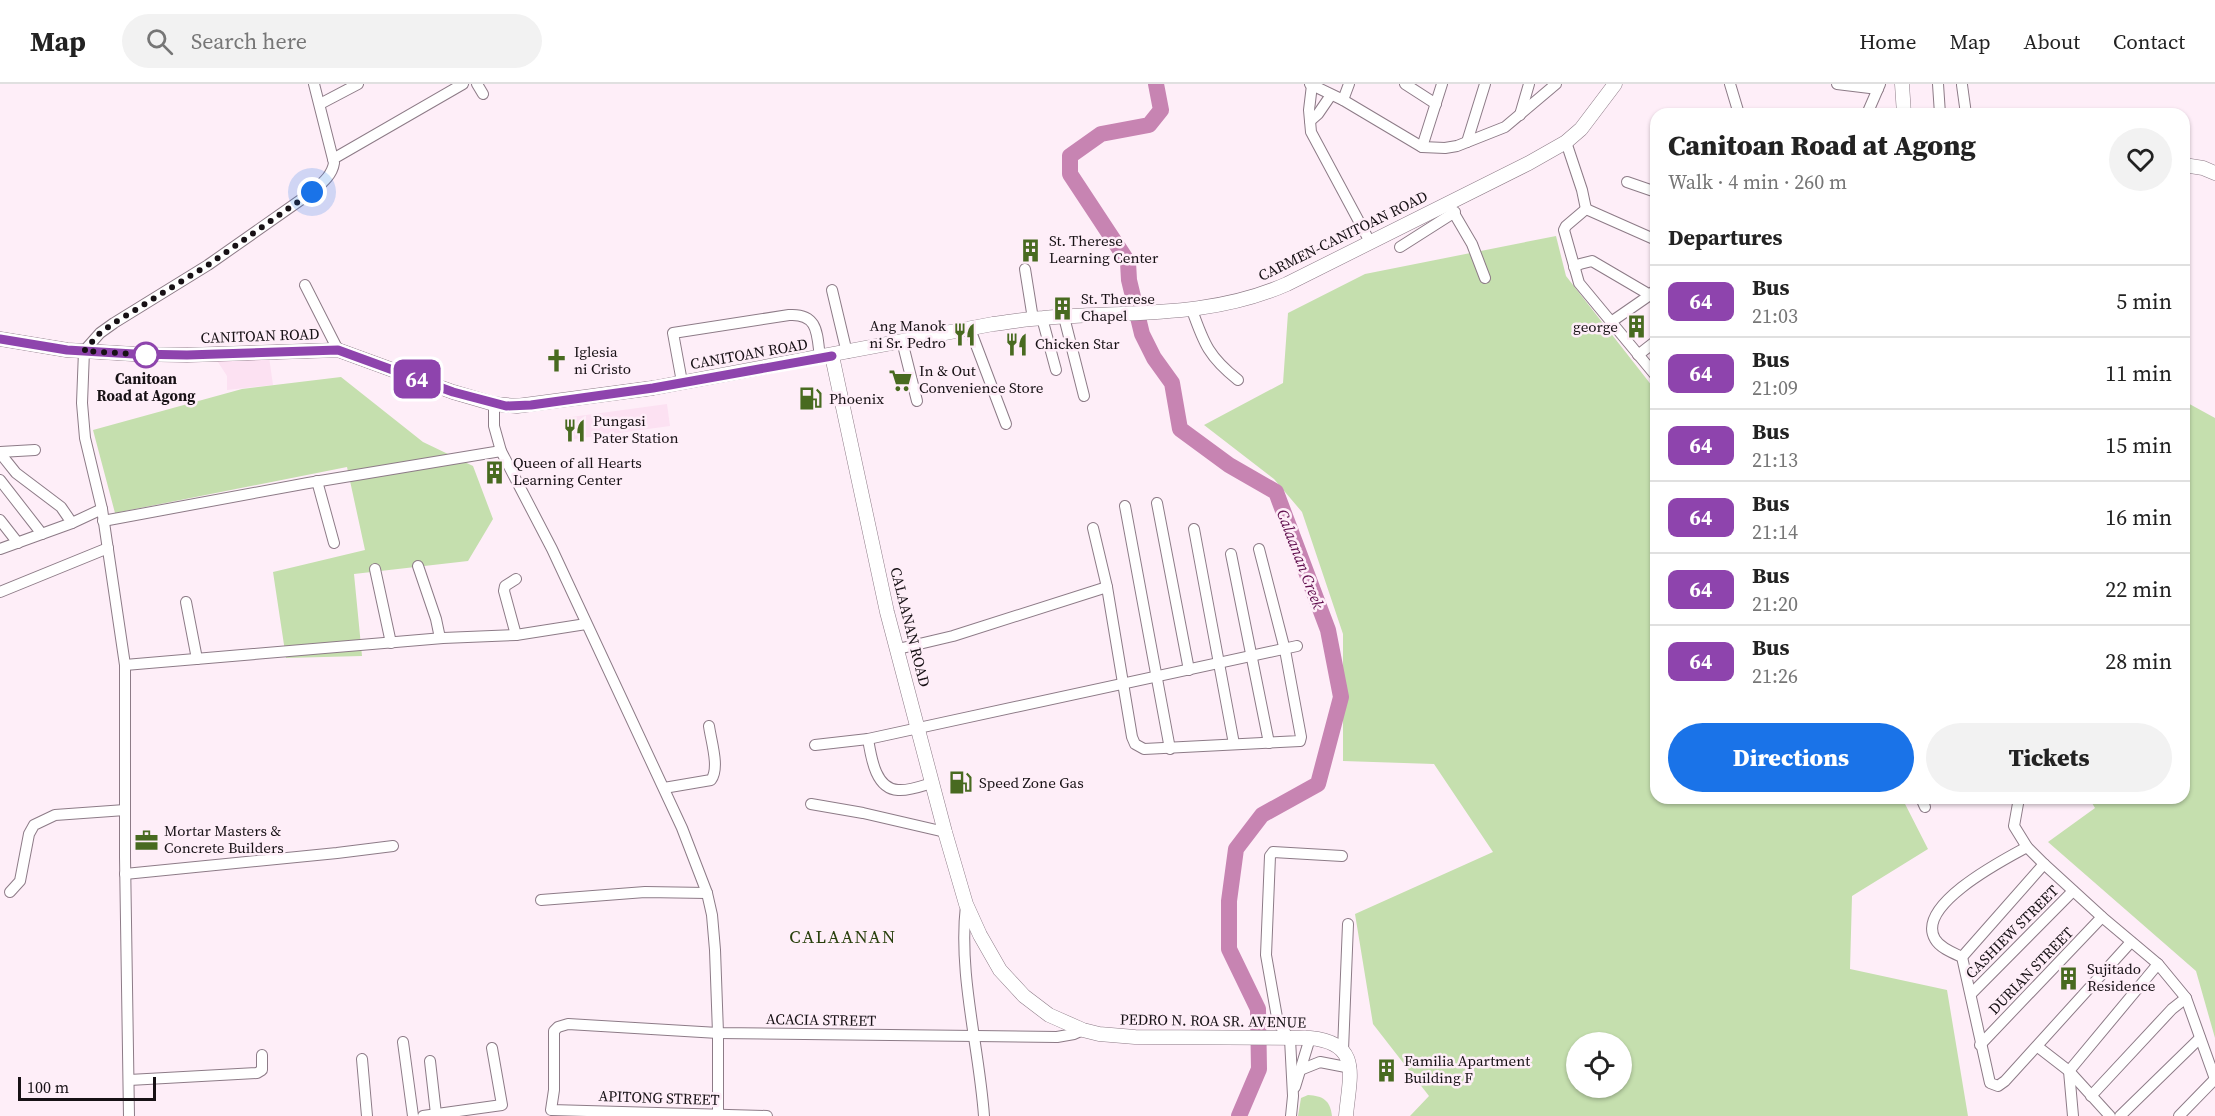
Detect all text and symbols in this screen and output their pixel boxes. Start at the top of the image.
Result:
search box [122,14,542,68]
text: Map [30,22,86,60]
icon: search [143,25,176,58]
text: Search here [191,26,307,56]
text: Home [1859,27,1917,56]
text: Map [1950,27,1991,56]
text: About [2024,27,2080,56]
text: Contact [2113,27,2185,56]
text: Canitoan Road at Agong [1668,126,1976,164]
button: heart [2109,128,2172,191]
text: Walk · 4 min · 260 m [1668,168,1847,196]
your location [297,177,327,207]
street label: CARMEN-CANITOAN ROAD [1254,185,1431,286]
text: Departures [1668,222,1782,252]
place label: St. Therese Learning Center [1049,230,1159,268]
building icon: St. Therese Learning Center [1018,237,1044,263]
text: Bus [1752,272,1789,302]
text: 5 min [2116,286,2172,316]
text: 64 [1690,287,1712,316]
place label: St. Therese Chapel [1081,288,1155,326]
building icon: St. Therese Chapel [1050,295,1076,321]
text: 21:03 [1752,302,1798,330]
building icon: george [1623,314,1649,340]
place label: Ang Manok ni Sr. Pedro [869,315,947,353]
place label: george [1573,316,1618,337]
restaurant icon: Ang Manok ni Sr. Pedro [951,322,977,348]
street label: CANITOAN ROAD [200,323,320,348]
restaurant icon: Chicken Star [1004,331,1030,357]
street label: CANITOAN ROAD [689,333,809,374]
place label: Chicken Star [1035,333,1120,354]
place label: Iglesia ni Cristo [574,341,631,379]
marker: Canitoan Road at Agong [133,342,159,368]
text: Bus [1752,344,1789,374]
church icon: Iglesia ni Cristo [543,348,569,374]
text: 11 min [2105,358,2172,388]
text: 64 [1690,359,1712,388]
line badge: 64 [390,360,444,398]
place label: In & Out Convenience Store [919,360,1044,398]
text: 64 [406,365,428,394]
supermarket icon: In & Out Convenience Store [888,367,914,393]
place label: Canitoan Road at Agong [97,368,195,406]
text: 21:09 [1752,374,1798,402]
fuel station icon: Phoenix [798,386,824,412]
place label: Phoenix [829,388,884,409]
place label: Pungasi Pater Station [593,410,679,448]
text: Bus [1752,416,1789,446]
restaurant icon: Pungasi Pater Station [562,417,588,443]
text: 15 min [2105,430,2172,460]
text: 64 [1690,431,1712,460]
text: 21:13 [1752,446,1798,474]
place label: Queen of all Hearts Learning Center [513,452,642,490]
building icon: Queen of all Hearts Learning Center [482,459,508,485]
text: Bus [1752,488,1789,518]
text: 16 min [2105,502,2172,532]
text: 64 [1690,503,1712,532]
water label: Calaanan Creek [1272,506,1330,612]
text: 21:14 [1752,518,1798,546]
text: Bus [1752,560,1789,590]
street label: CALAANAN ROAD [885,565,936,689]
text: 22 min [2105,574,2172,604]
text: 64 [1690,575,1712,604]
text: 21:20 [1752,590,1798,618]
text: Bus [1752,632,1789,662]
text: 28 min [2105,646,2172,676]
text: 64 [1690,647,1712,676]
text: 21:26 [1752,662,1798,690]
button: Directions [1668,723,1914,792]
button: Tickets [1926,723,2172,792]
fuel station icon: Speed Zone Gas [948,770,974,796]
place label: Speed Zone Gas [979,772,1084,793]
place label: Mortar Masters & Concrete Builders [164,820,284,858]
office icon: Mortar Masters & Concrete Builders [133,827,159,853]
street label: CASHIEW STREET [1960,880,2063,983]
street label: DURIAN STREET [1983,922,2078,1019]
district label: CALAANAN [789,924,897,949]
place label: Sujitado Residence [2087,958,2156,996]
building icon: Sujitado Residence [2056,965,2082,991]
street label: ACACIA STREET [766,1008,876,1031]
street label: PEDRO N. ROA SR. AVENUE [1120,1008,1306,1033]
map controls [1566,1032,1632,1098]
button: locate [1566,1032,1632,1098]
place label: Familia Apartment Building F [1404,1050,1530,1088]
building icon: Familia Apartment Building F [1373,1057,1399,1083]
scale bar [18,1074,156,1102]
text: 100 m [27,1076,69,1098]
street label: APITONG STREET [598,1085,720,1110]

